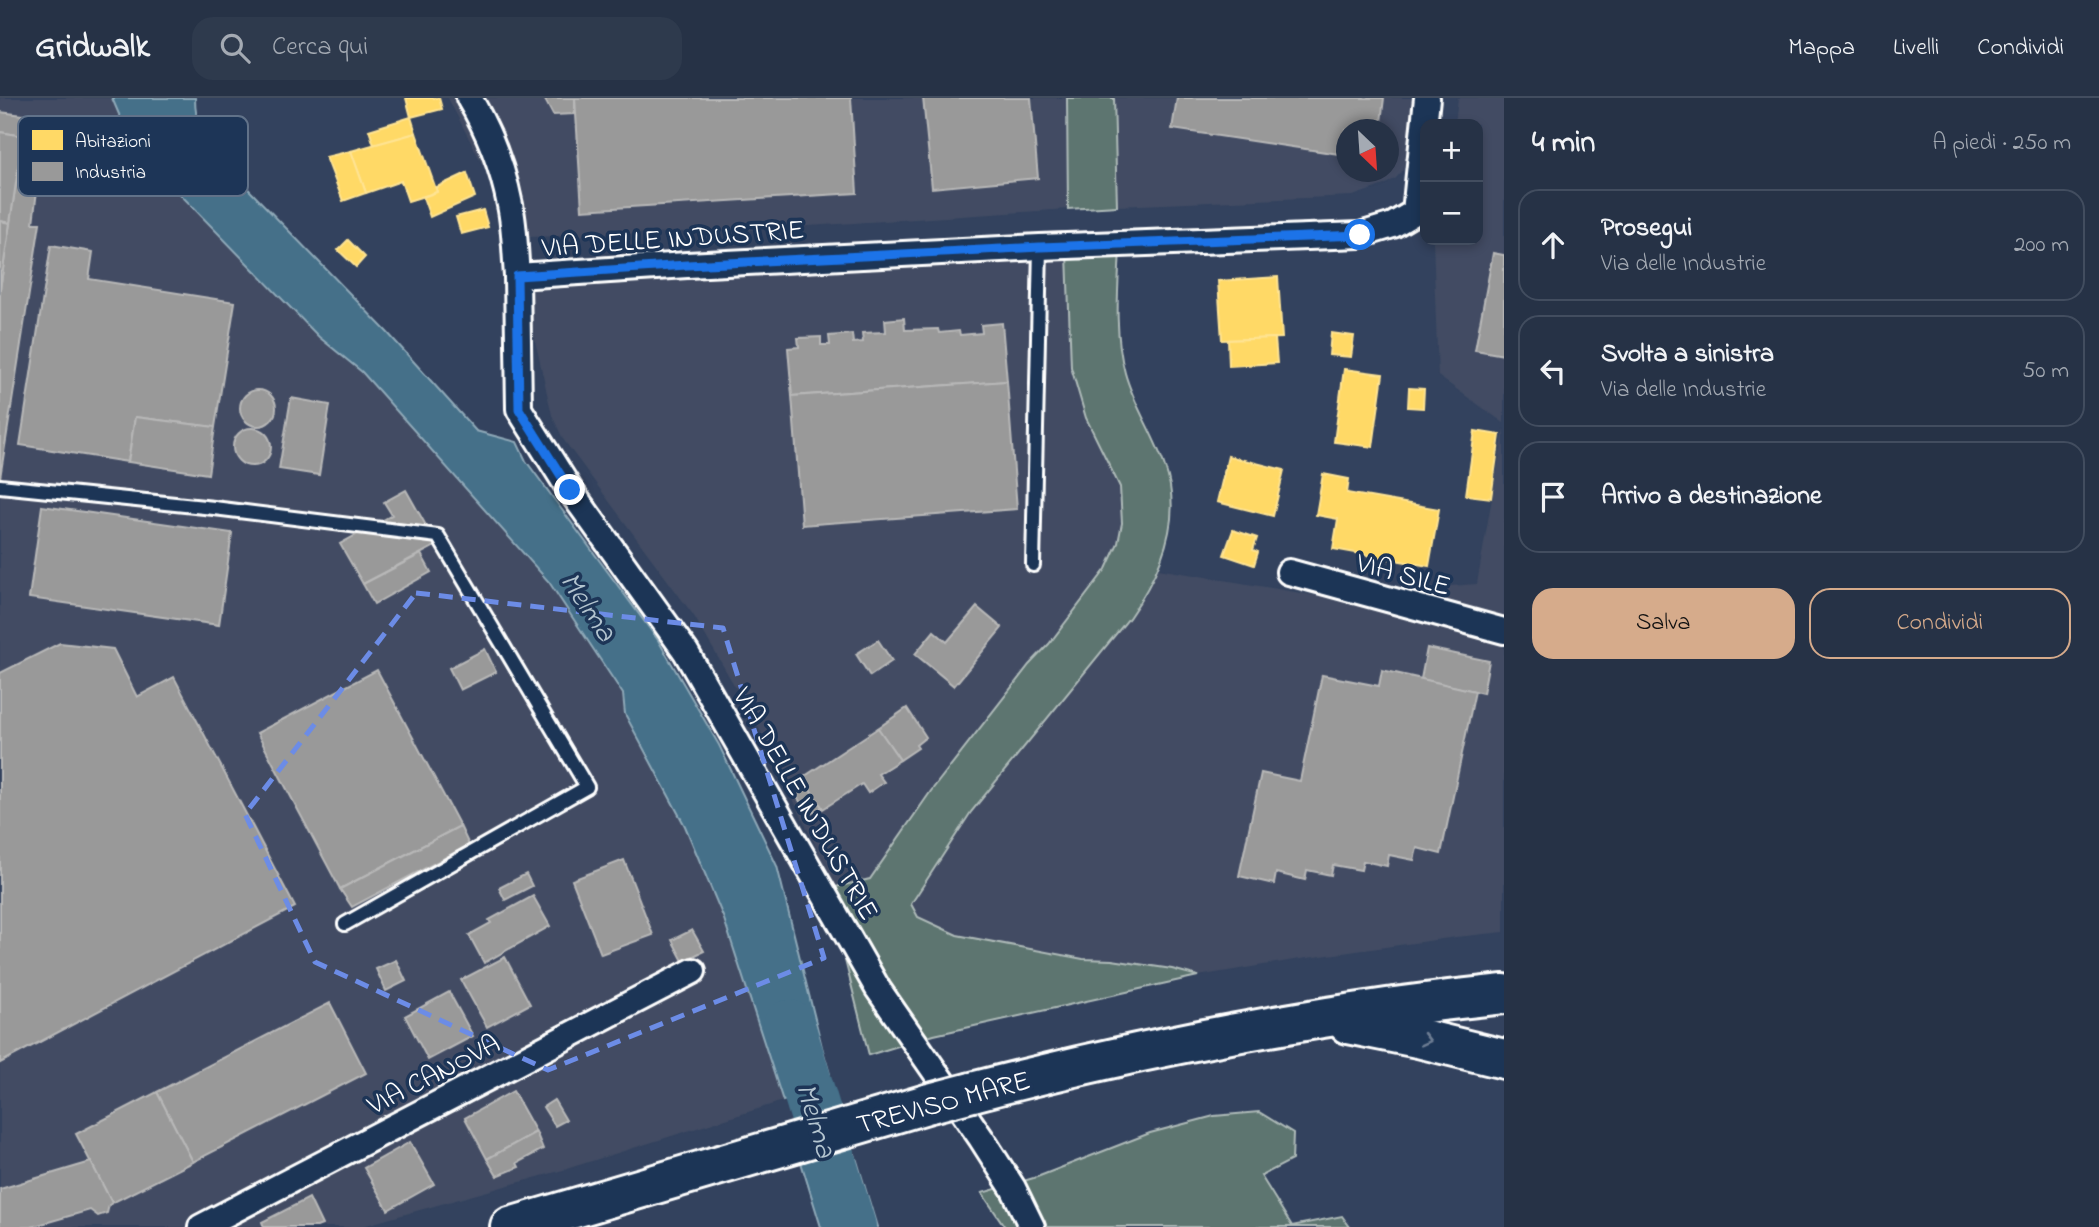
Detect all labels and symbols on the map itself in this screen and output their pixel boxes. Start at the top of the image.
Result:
legend [18,116,248,196]
north arrow [1336,119,1399,182]
text: Abitazioni [75,129,151,156]
text: Industria [75,160,146,187]
street label: VIA DELLE INDUSTRIE [540,211,806,270]
route start [1344,219,1375,250]
route end [554,474,585,505]
street label: VIA SILE [1351,544,1455,609]
water label: Melma [547,564,626,652]
street label: VIA DELLE INDUSTRIE [720,680,887,929]
street label: VIA CANOVA [360,1025,508,1128]
one-way arrow [1420,1032,1432,1046]
street label: TREVISO MARE [852,1062,1035,1147]
water label: Melma [782,1078,847,1164]

